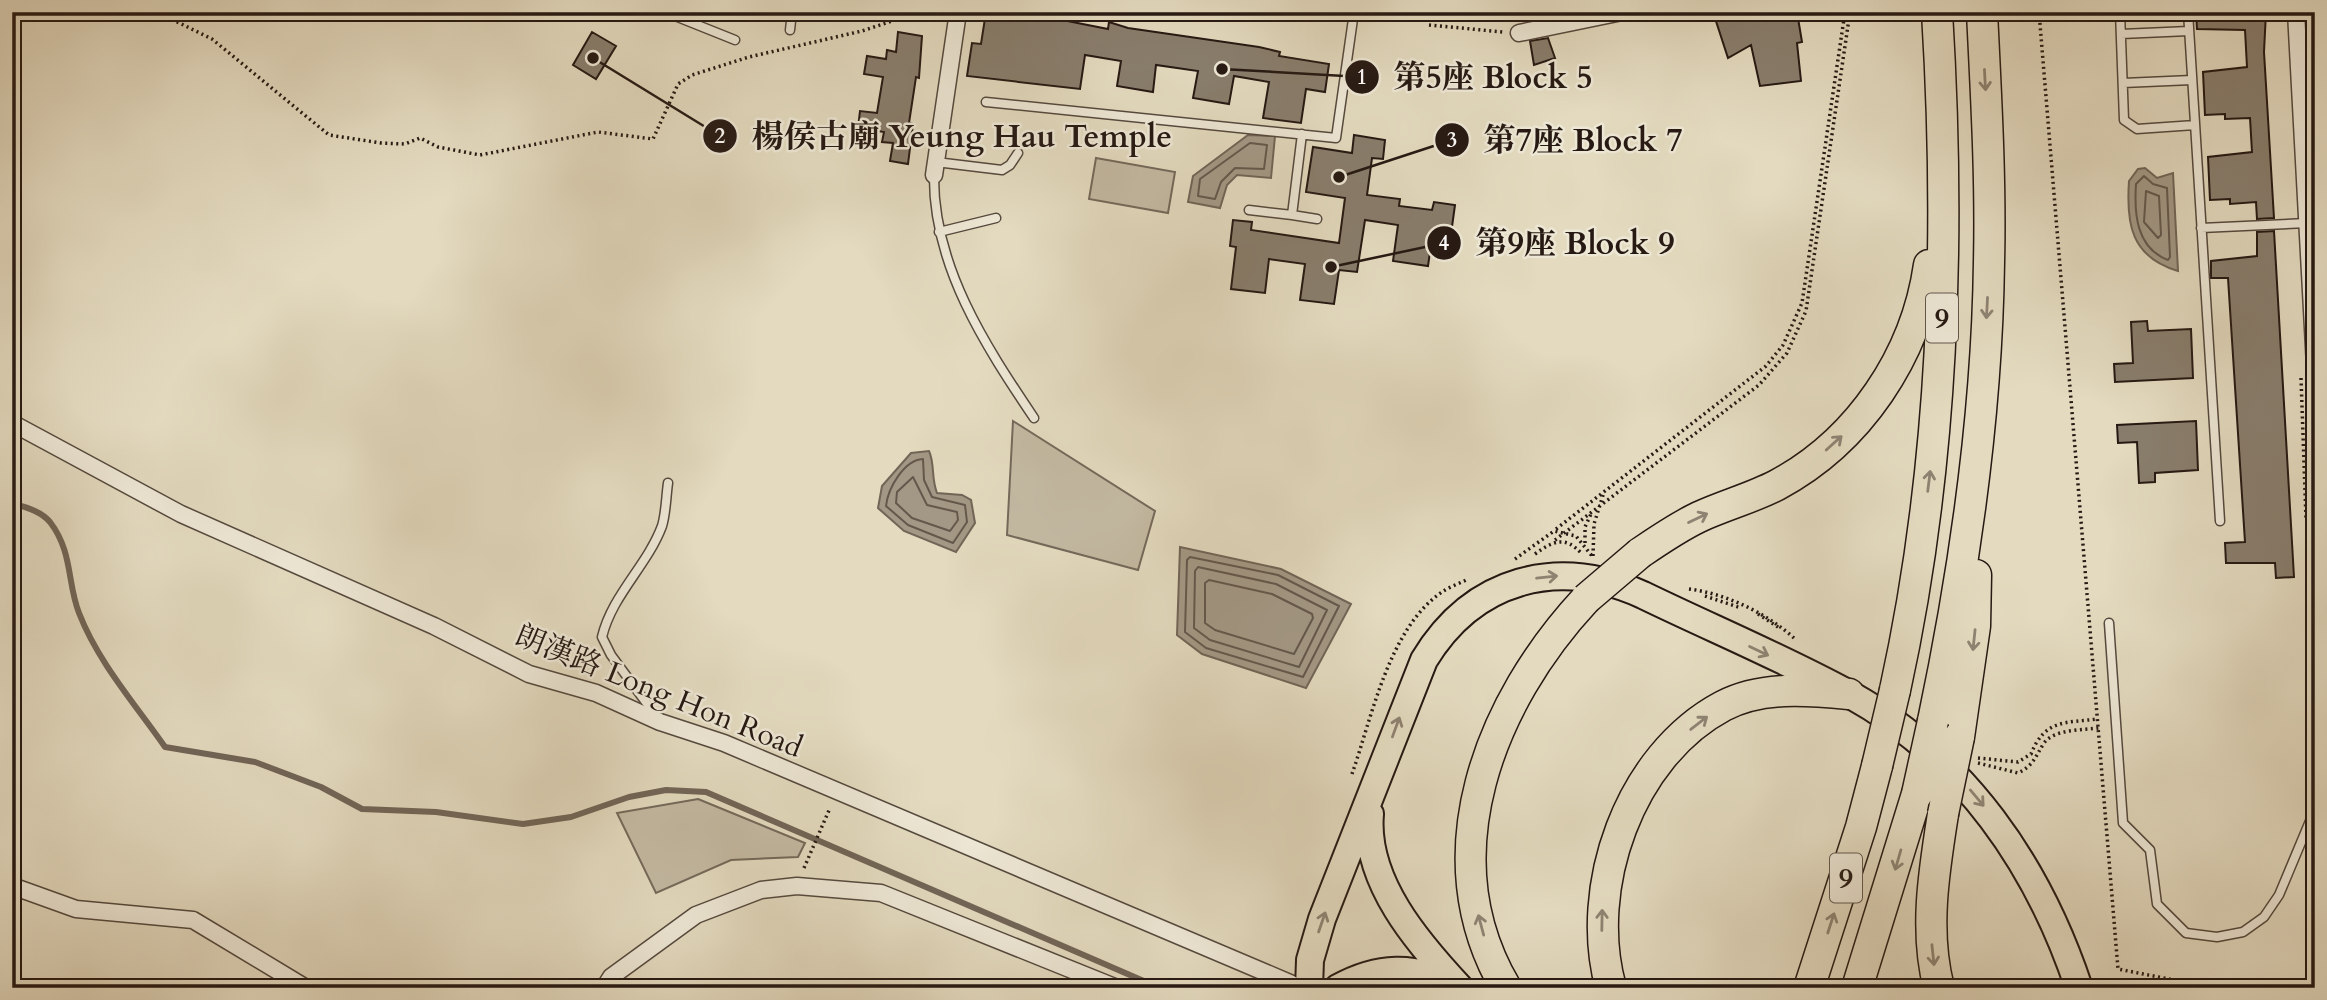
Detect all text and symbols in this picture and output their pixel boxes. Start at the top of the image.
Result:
callout: 第5座 Block 5 [1345,50,1607,103]
text: 第5座 Block 5 [1393,56,1593,100]
text: 1 [1357,63,1367,92]
one-way arrow [1979,69,1992,91]
callout: 楊侯古廟 Yeung Hau Temple [703,109,1186,162]
callout: 第7座 Block 7 [1434,113,1696,166]
text: 楊侯古廟 Yeung Hau Temple [752,115,1172,159]
text: 第7座 Block 7 [1483,119,1683,163]
text: 2 [715,122,726,151]
text: 3 [1447,126,1457,155]
callout: 第9座 Block 9 [1426,216,1688,269]
text: 第9座 Block 9 [1475,222,1675,266]
text: 4 [1439,229,1450,258]
road number: 9 [1926,294,1958,342]
one-way arrow [1981,296,1994,319]
one-way arrow [1825,434,1842,451]
one-way arrow [1923,471,1936,493]
one-way arrow [1687,511,1708,525]
one-way arrow [1535,570,1558,583]
street label: 朗漢路 Long Hon Road [509,615,809,768]
one-way arrow [1967,628,1980,650]
one-way arrow [1748,645,1769,659]
one-way arrow [1690,715,1708,730]
one-way arrow [1391,716,1403,738]
one-way arrow [1969,789,1985,807]
one-way arrow [1891,848,1904,870]
road number: 9 [1830,854,1862,903]
one-way arrow [1595,909,1609,932]
one-way arrow [1317,911,1329,933]
one-way arrow [1826,913,1838,935]
one-way arrow [1473,914,1486,936]
one-way arrow [1927,943,1940,965]

